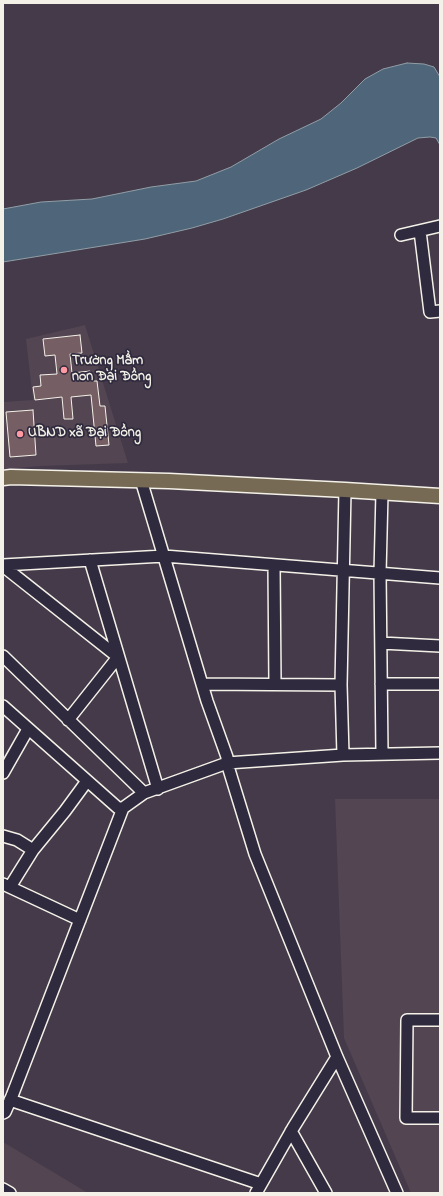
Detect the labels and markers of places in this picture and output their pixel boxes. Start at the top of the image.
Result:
place label: Trường Mầm non Đại Đồng [72,354,151,386]
marker: Trường Mầm non Đại Đồng [59,365,69,375]
place label: UBND xã Đại Đồng [28,426,141,442]
marker: UBND xã Đại Đồng [15,429,25,439]

